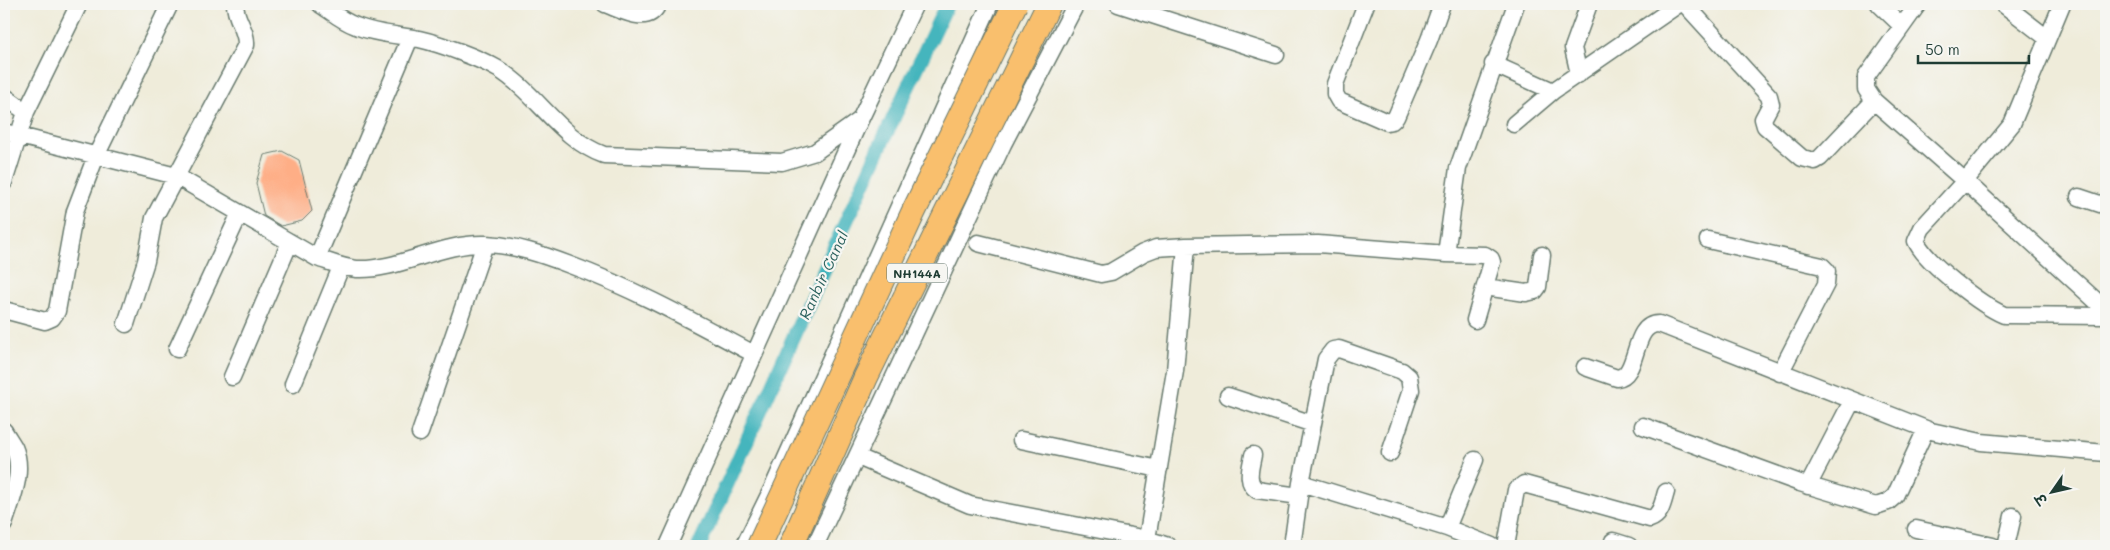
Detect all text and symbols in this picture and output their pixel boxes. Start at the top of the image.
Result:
scale bar [1918,32,2029,64]
text: 50 m [1925,39,1960,59]
water label: Ranbir Canal [794,227,852,322]
road number: NH144A [887,264,947,282]
north arrow [2028,468,2078,518]
text: उ [2029,489,2052,510]

